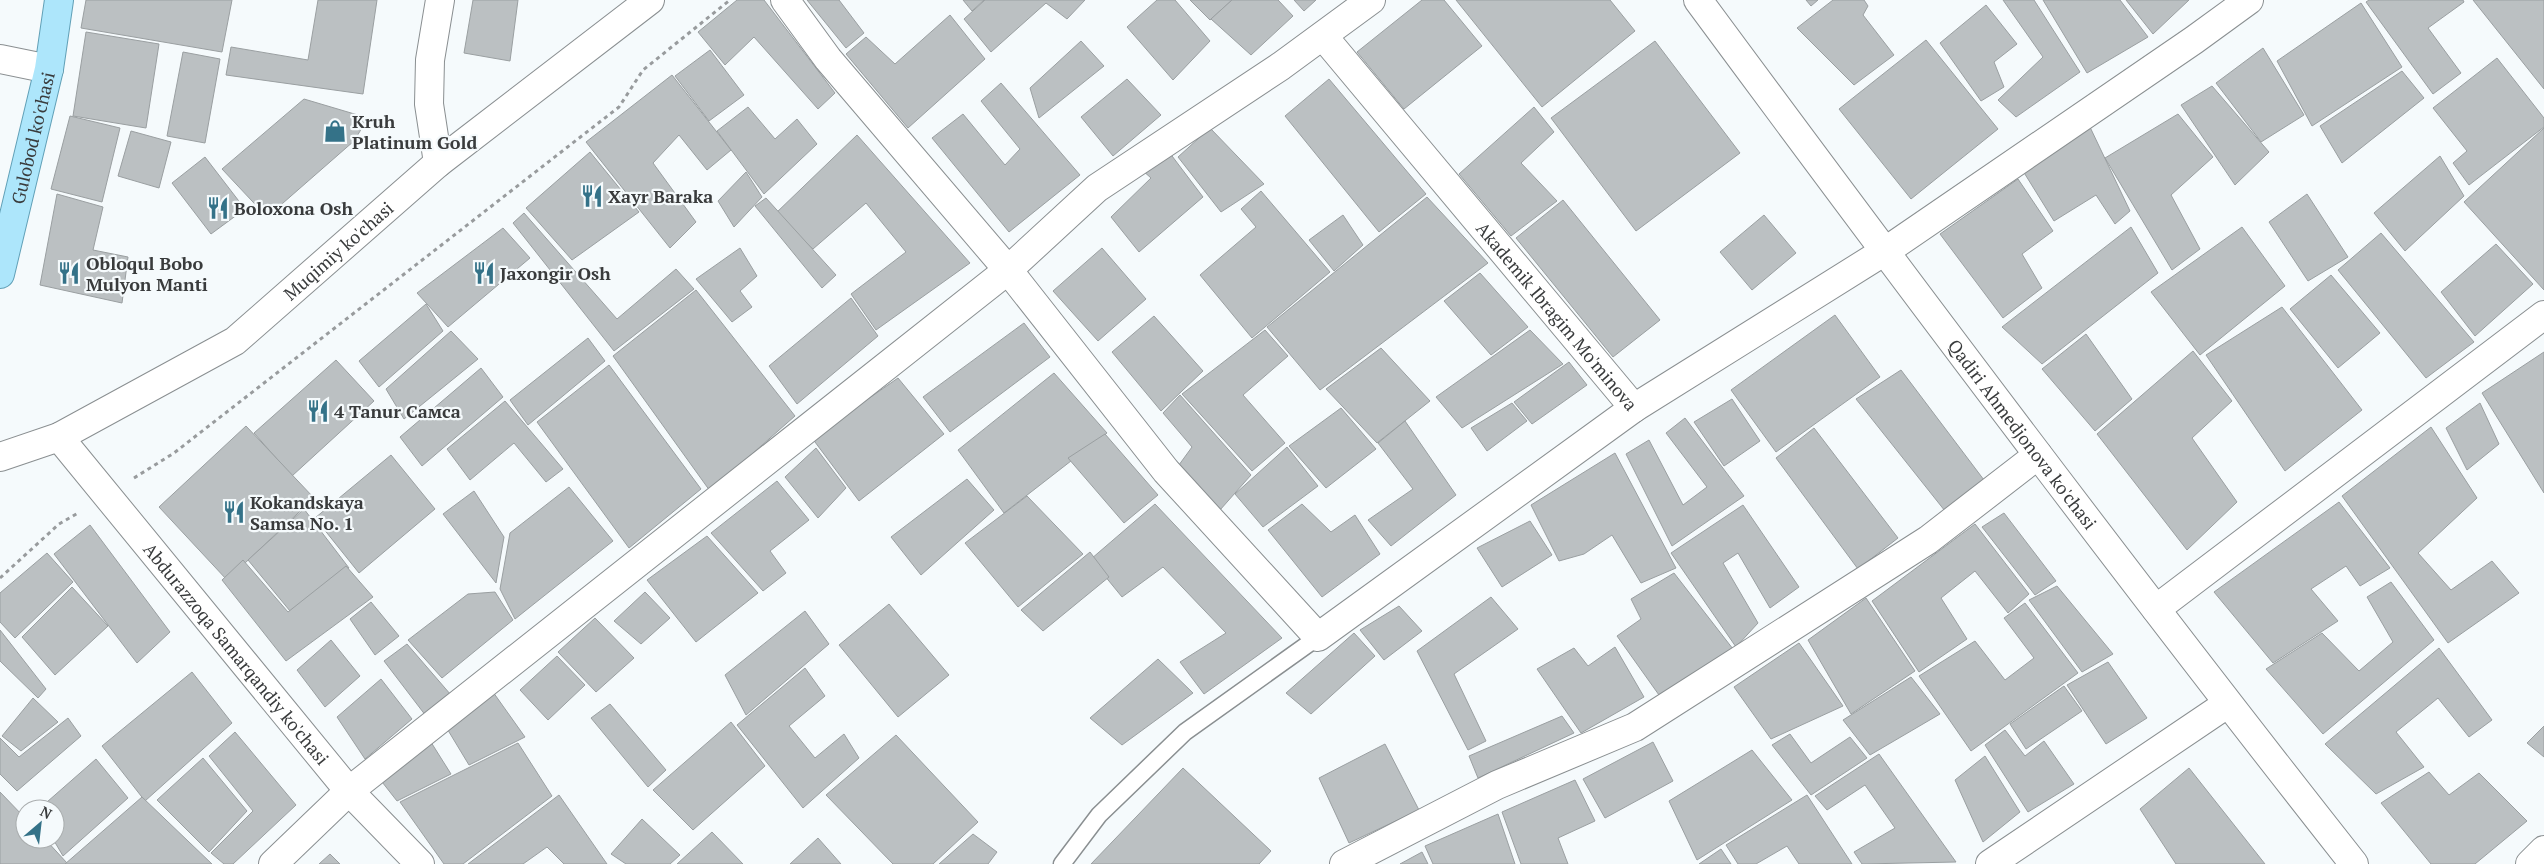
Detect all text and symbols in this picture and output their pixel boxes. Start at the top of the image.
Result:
street label: Gulobod ko'chasi [5,69,60,206]
place label: Kruh Platinum Gold [352,109,477,154]
shop icon: Kruh Platinum Gold [322,118,348,144]
restaurant icon: Xayr Baraka [579,183,605,209]
place label: Xayr Baraka [608,184,713,208]
restaurant icon: Boloxona Osh [205,195,231,221]
place label: Boloxona Osh [234,196,353,220]
street label: Muqimiy ko'chasi [278,196,398,305]
street label: Akademik Ibragim Mo'minova [1471,217,1643,416]
place label: Obloqul Bobo Mulyon Manti [86,251,208,296]
restaurant icon: Obloqul Bobo Mulyon Manti [56,260,82,286]
restaurant icon: Jaxongir Osh [471,260,497,286]
place label: Jaxongir Osh [500,261,611,285]
street label: Qadiri Ahmedjonova ko'chasi [1943,334,2102,534]
restaurant icon: 4 Tanur Самса [305,398,331,424]
place label: 4 Tanur Самса [334,399,461,423]
place label: Kokandskaya Samsa No. 1 [250,490,364,535]
restaurant icon: Kokandskaya Samsa No. 1 [221,499,247,525]
street label: Abdurazzoqa Samarqandiy ko'chasi [138,538,335,770]
north arrow [15,799,65,849]
text: N [37,801,56,823]

